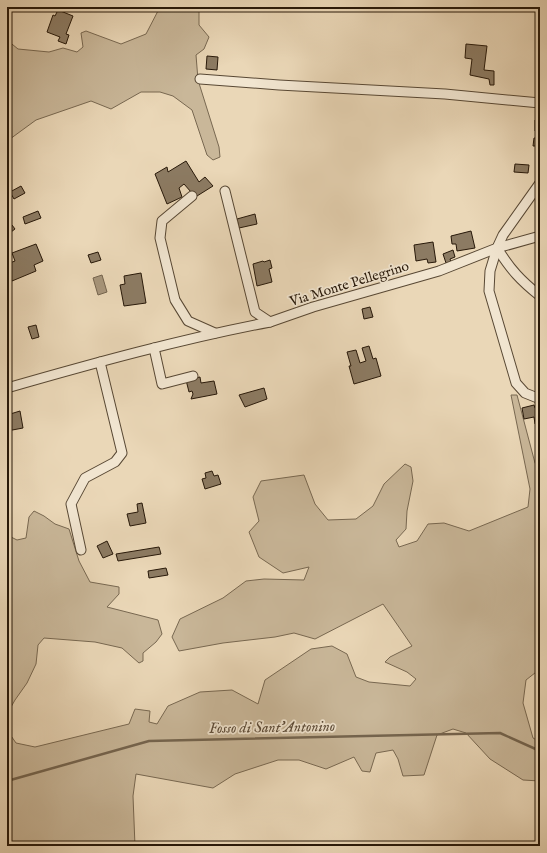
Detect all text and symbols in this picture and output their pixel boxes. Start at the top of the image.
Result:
street label: Via Monte Pellegrino [286,257,412,311]
water label: Fosso di Sant'Antonino [209,717,335,738]

